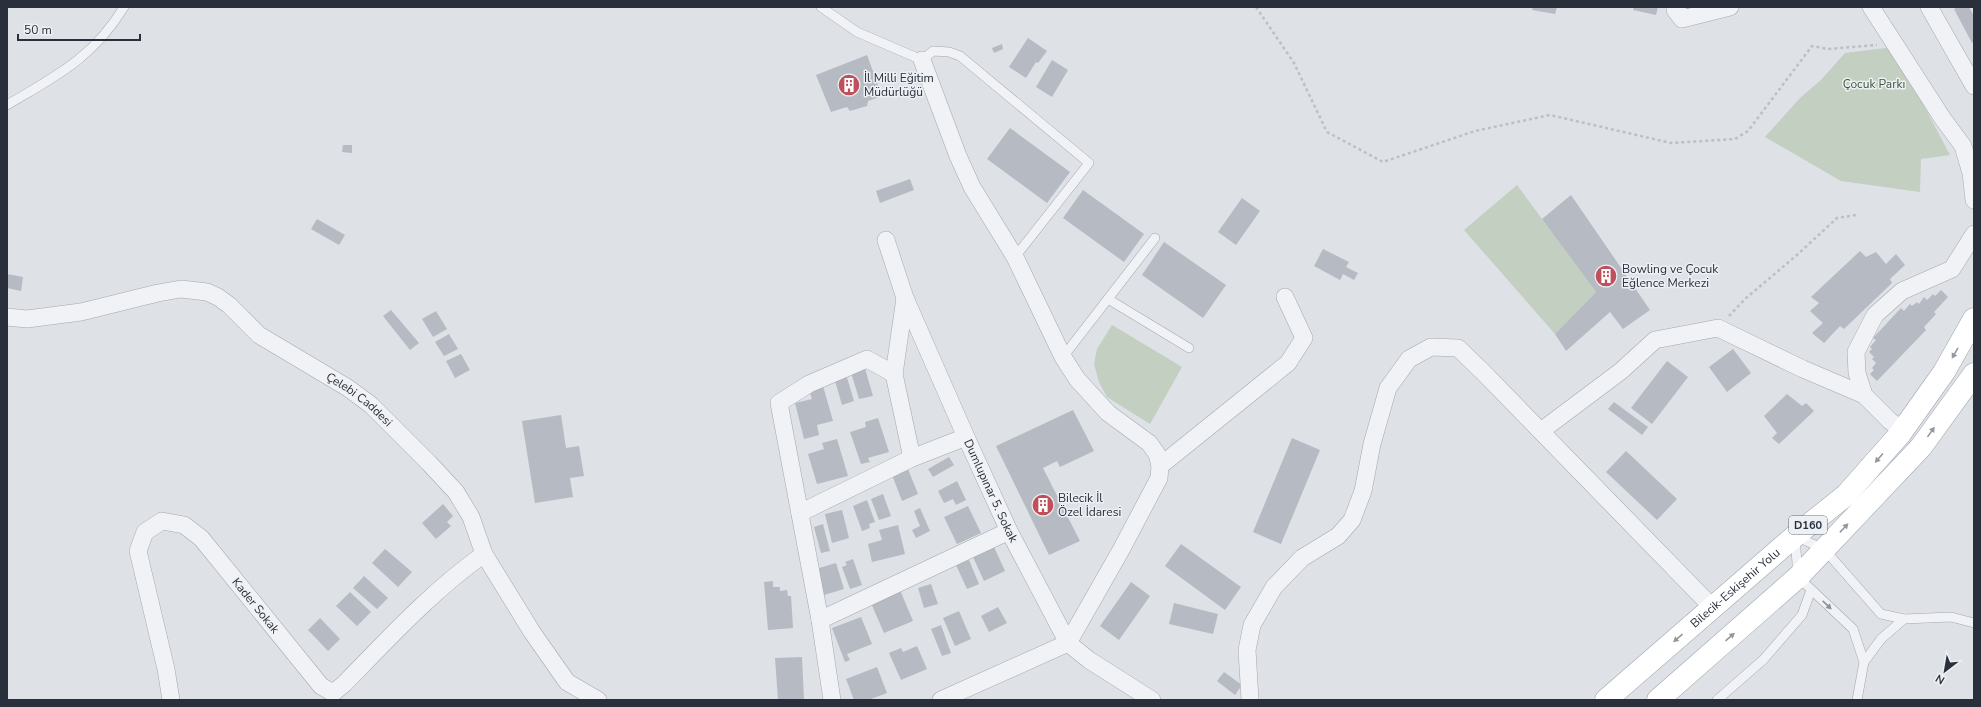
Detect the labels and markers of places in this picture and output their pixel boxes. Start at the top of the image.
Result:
place label: İl Milli Eğitim Müdürlüğü [864,70,934,100]
building icon: İl Milli Eğitim Müdürlüğü [836,72,862,98]
place label: Bowling ve Çocuk Eğlence Merkezi [1622,261,1719,291]
building icon: Bowling ve Çocuk Eğlence Merkezi [1593,263,1619,289]
place label: Bilecik İl Özel İdaresi [1058,490,1121,520]
building icon: Bilecik İl Özel İdaresi [1030,492,1056,518]

